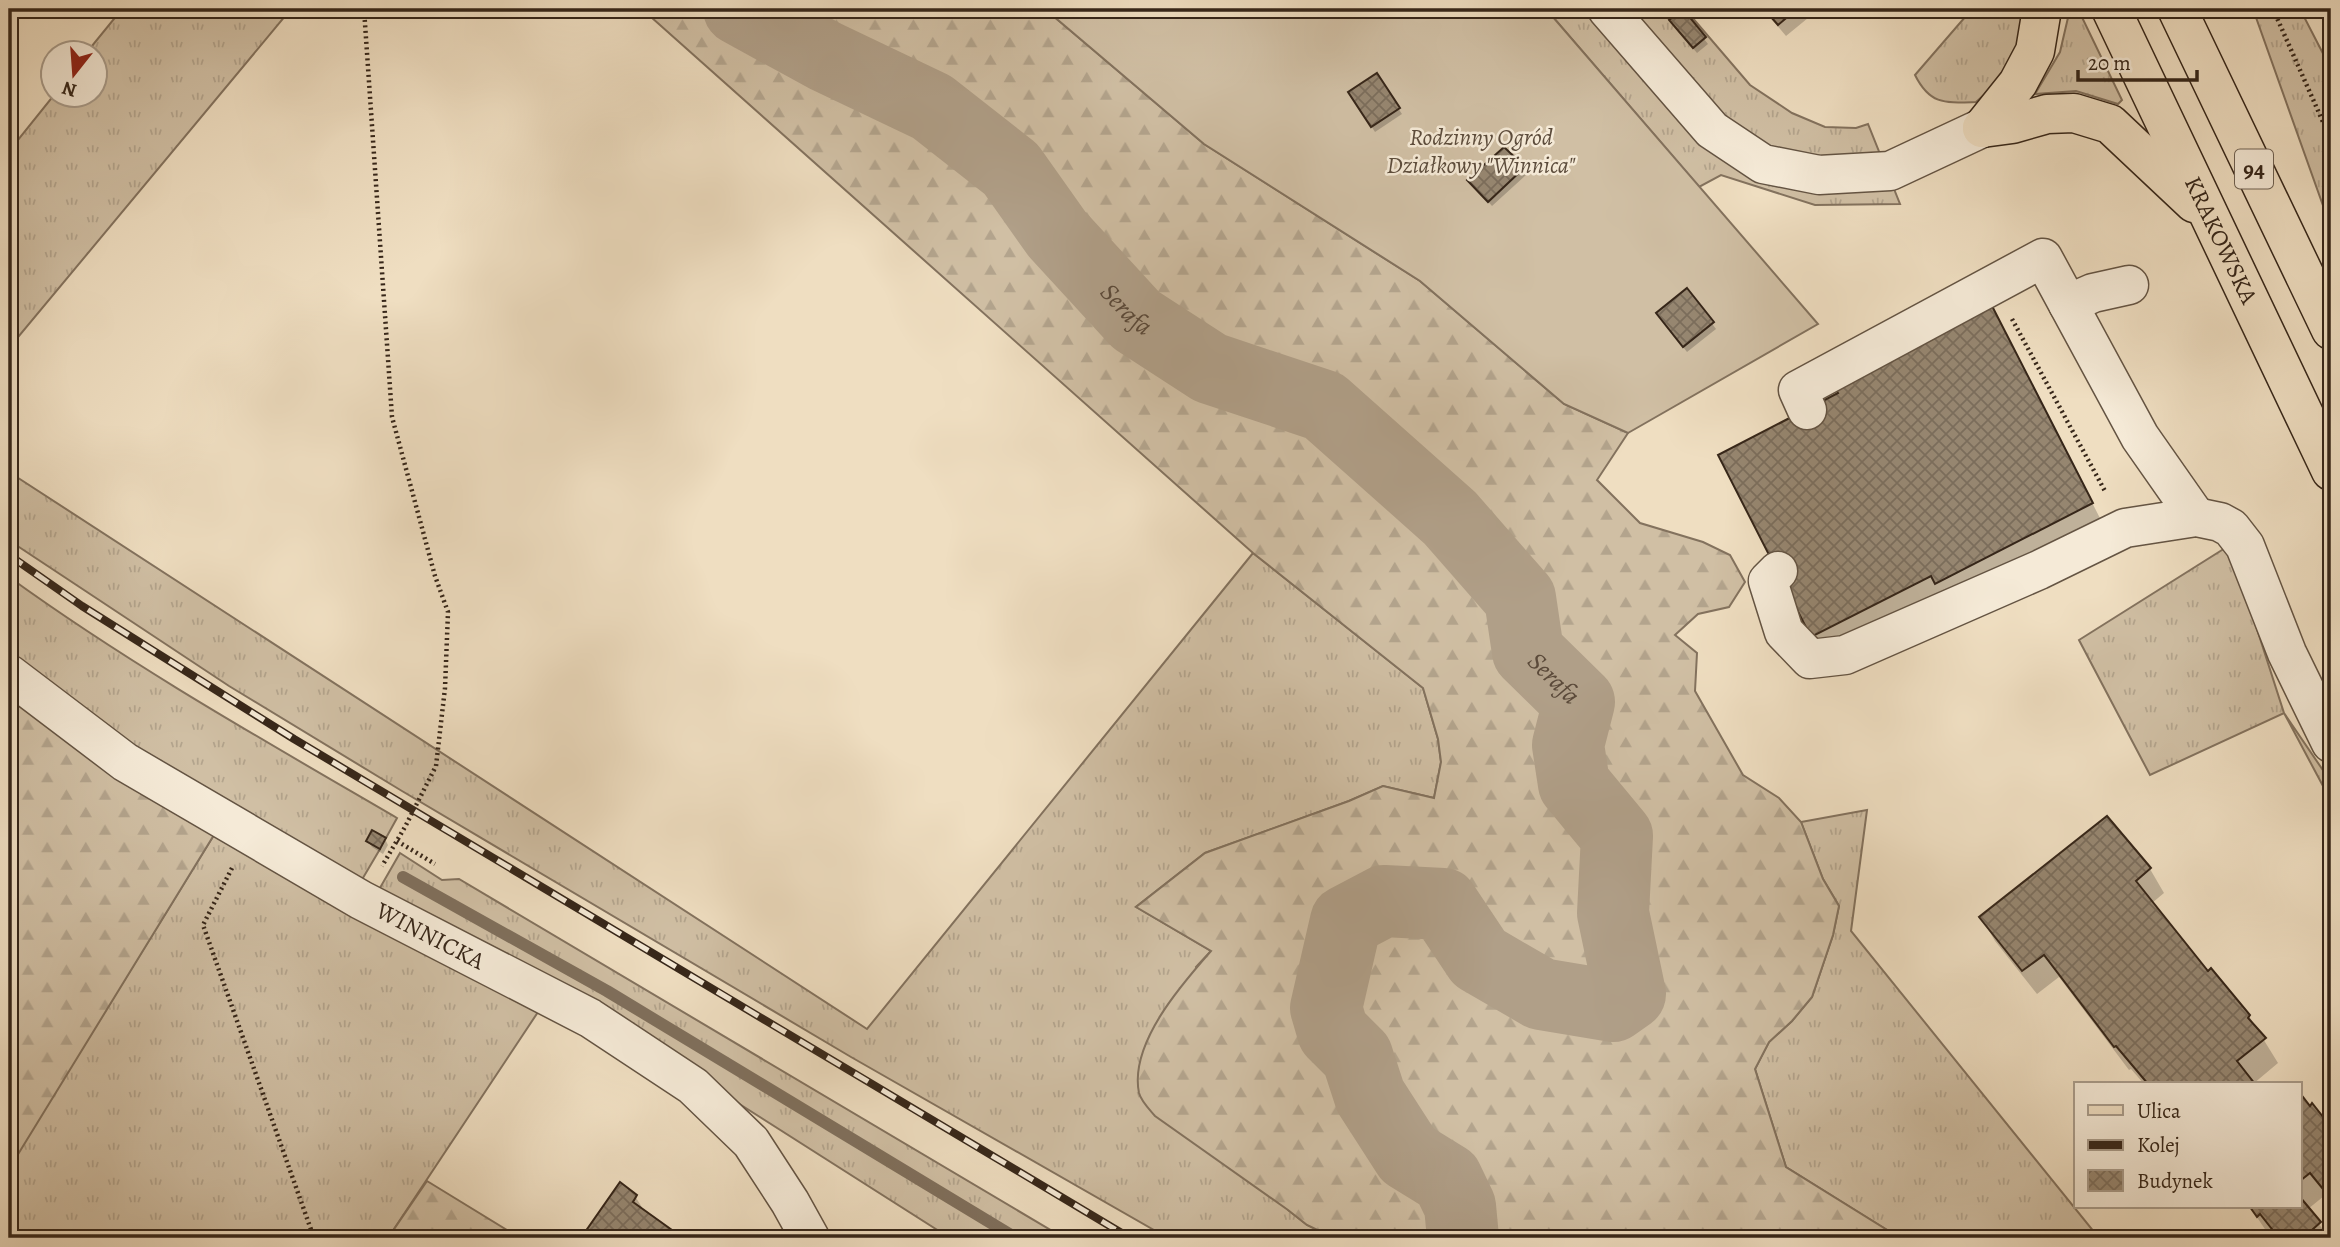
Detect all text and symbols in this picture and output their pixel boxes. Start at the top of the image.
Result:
north arrow [38,38,108,108]
scale bar [2078,38,2196,82]
text: 20 m [2088,49,2131,77]
text: N [59,75,80,104]
park label: Rodzinny Ogród Działkowy "Winnica" [1387,121,1576,181]
road number: 94 [2235,150,2273,188]
street label: KRAKOWSKA [2177,171,2266,310]
water label: Serafa [1093,275,1159,343]
water label: Serafa [1520,644,1588,712]
street label: WINNICKA [370,894,491,977]
legend [2074,1082,2302,1208]
text: Ulica [2137,1097,2181,1125]
text: Kolej [2137,1131,2180,1159]
text: Budynek [2137,1167,2213,1195]

